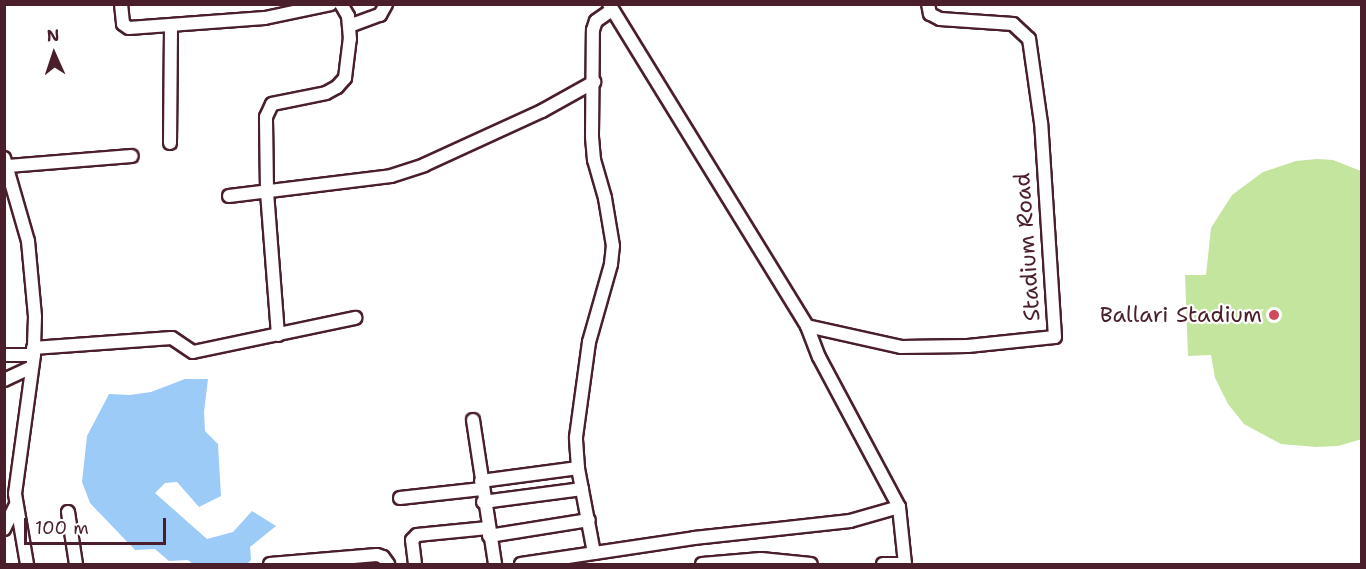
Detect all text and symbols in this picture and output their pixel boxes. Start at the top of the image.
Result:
north arrow [24,24,84,84]
text: N [46,25,60,46]
street label: Stadium Road [1009,172,1045,322]
place label: Ballari Stadium [1100,302,1262,328]
marker: Ballari Stadium [1267,308,1281,322]
scale bar [27,506,170,544]
text: 100 m [35,516,89,540]

